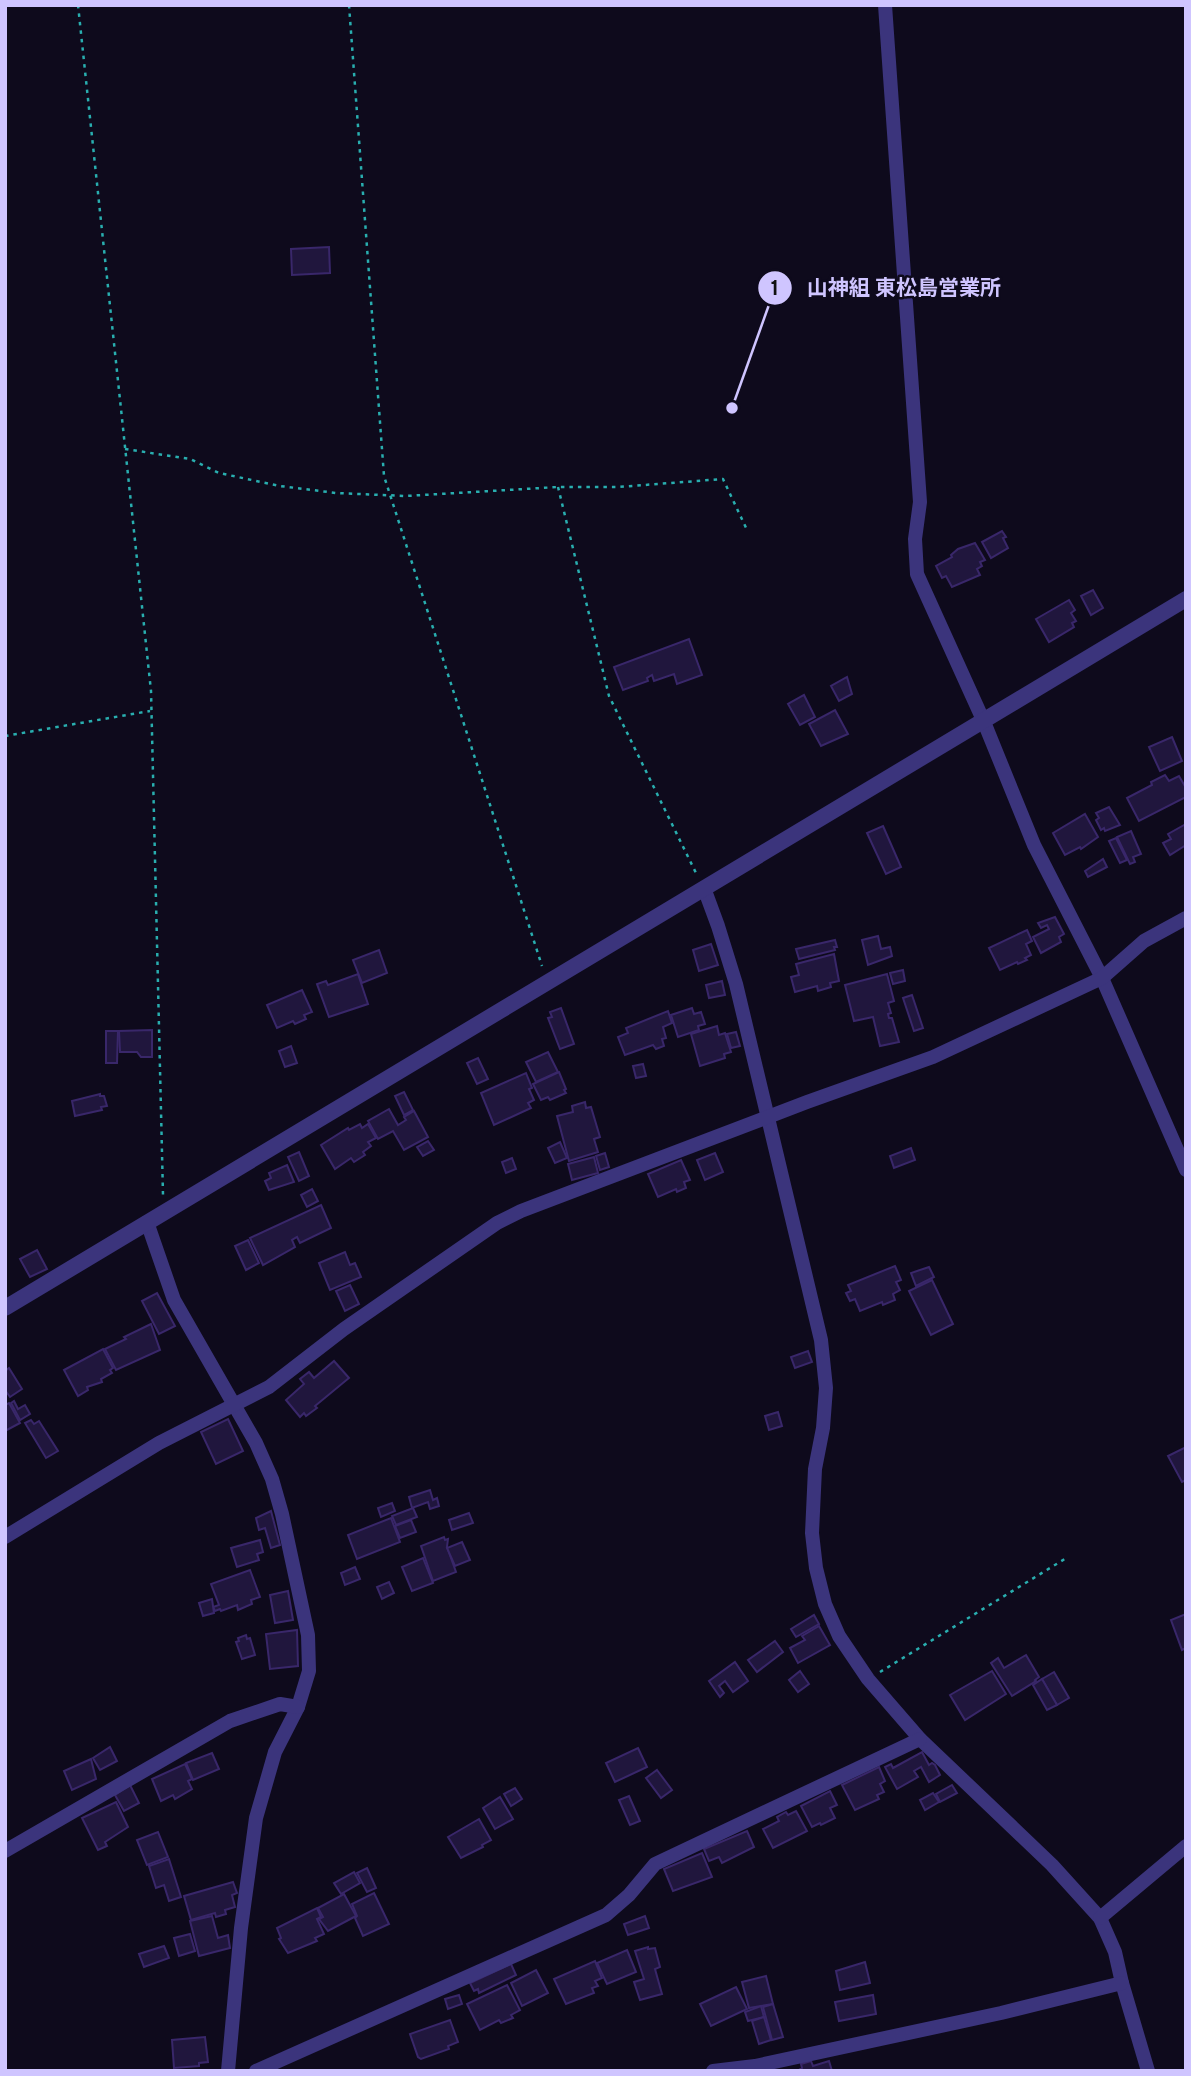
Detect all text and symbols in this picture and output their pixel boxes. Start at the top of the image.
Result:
callout: 山神組 東松島営業所 [758,267,1015,309]
text: 1 [771,276,779,303]
text: 山神組 東松島営業所 [807,276,1001,303]

